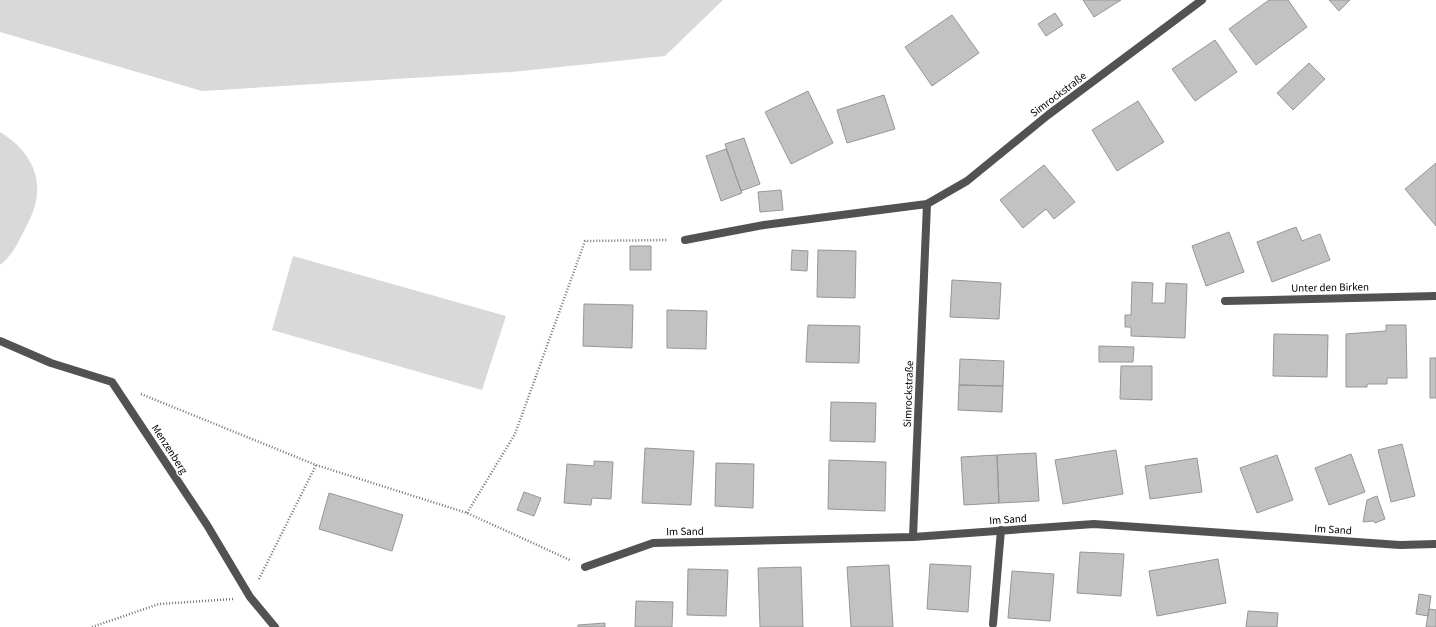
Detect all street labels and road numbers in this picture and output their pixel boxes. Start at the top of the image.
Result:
street label: Simrockstraße [1027,68,1090,120]
street label: Unter den Birken [1291,279,1369,296]
street label: Simrockstraße [900,360,917,428]
street label: Menzenberg [148,422,191,477]
street label: Im Sand [989,511,1027,528]
street label: Im Sand [1314,521,1352,538]
street label: Im Sand [666,524,704,539]

